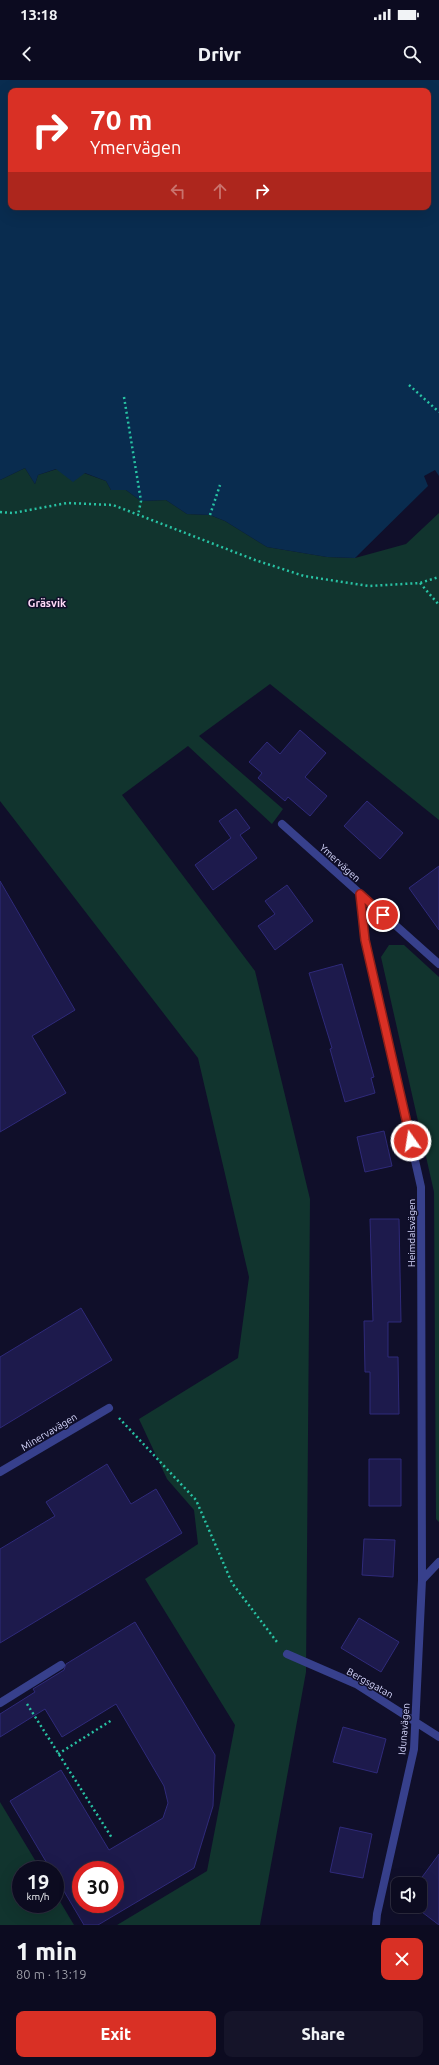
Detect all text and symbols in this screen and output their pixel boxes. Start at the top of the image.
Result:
text: 13:18 [20,6,58,23]
icon: back [16,43,38,65]
icon: search [401,43,423,65]
text: Drivr [198,44,241,64]
icon: right [24,104,76,156]
text: 70 m [90,104,152,135]
text: Ymervägen [90,137,181,157]
icon: left [167,180,189,202]
icon: ahead [209,180,231,202]
icon: right [251,180,273,202]
district label: Gräsvik [28,597,67,609]
street label: Ymervägen [317,842,363,884]
pin [366,898,400,932]
icon: arrive [372,904,394,926]
position arrow [390,1120,432,1162]
street label: Heimdalsvägen [406,1199,417,1267]
street label: Minervavägen [19,1411,79,1453]
street label: Bergsgatan [345,1666,395,1700]
street label: Idunavägen [396,1703,412,1755]
speed limit sign: 30 [72,1861,124,1913]
text: 19 [27,1870,49,1893]
map controls [391,1877,427,1913]
button: sound [391,1877,427,1913]
text: km/h [26,1891,50,1902]
text: 1 min [16,1938,77,1965]
button: close [381,1938,423,1980]
text: 80 m · 13:19 [16,1967,87,1981]
button: Exit [16,2011,216,2057]
button: Share [224,2011,423,2057]

